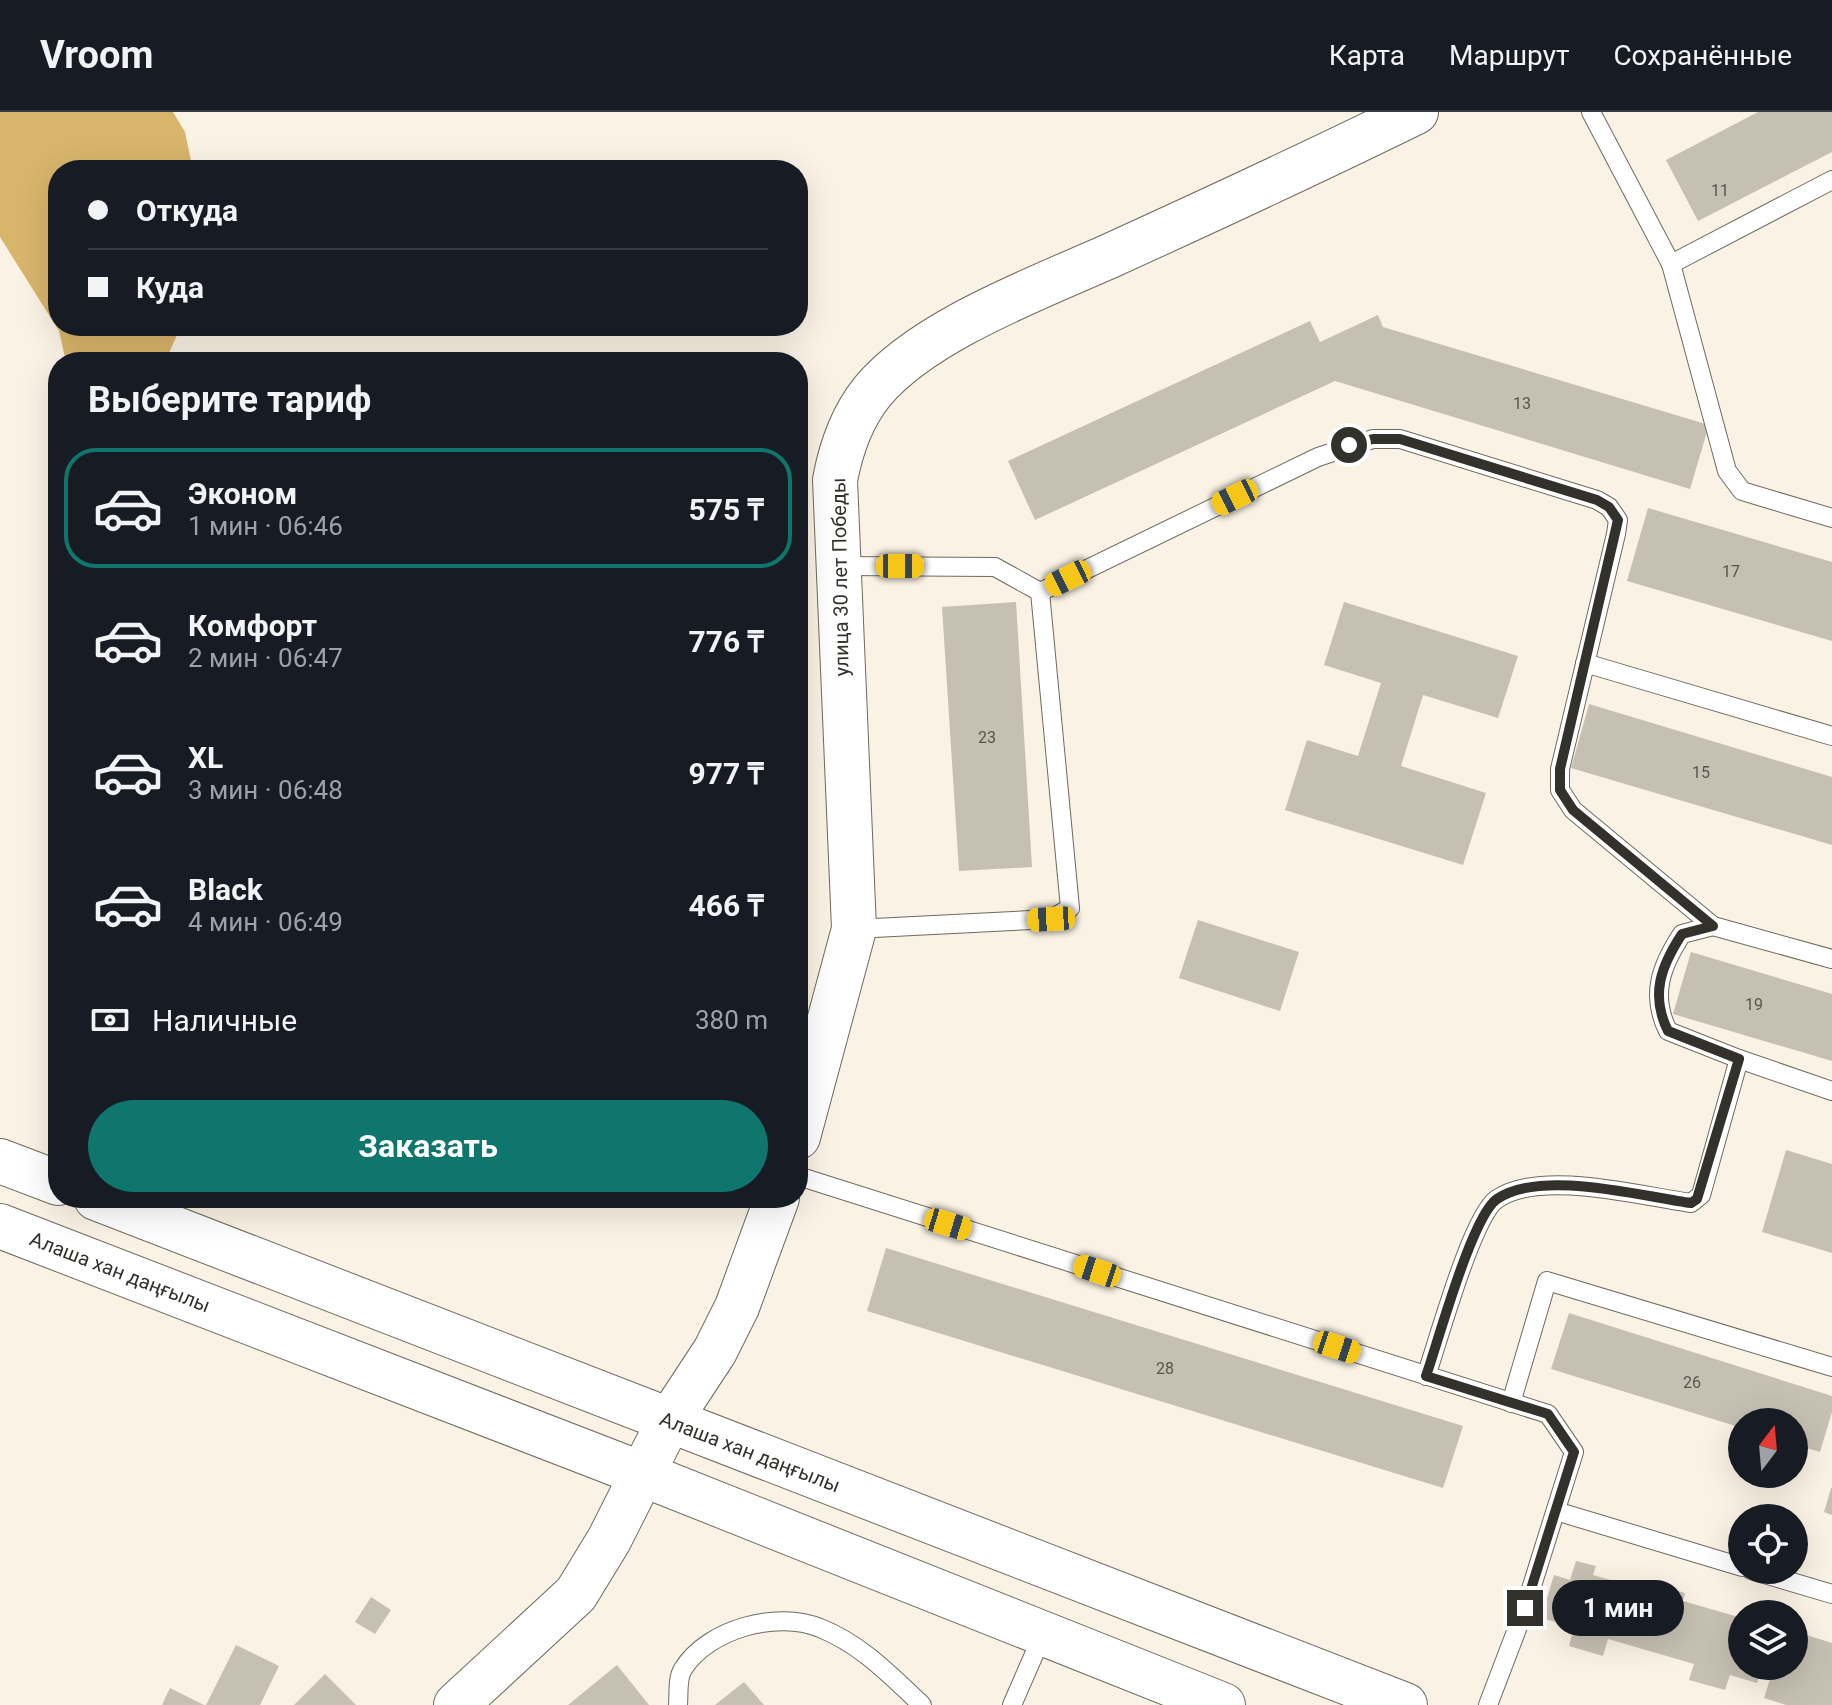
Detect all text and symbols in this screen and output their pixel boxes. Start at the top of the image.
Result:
text: Vroom [40,33,153,77]
text: Карта [1329,39,1405,72]
text: Маршрут [1449,39,1569,72]
text: Сохранённые [1613,39,1792,72]
house number: 11 [1711,181,1729,200]
text: Откуда [136,193,238,228]
text: Куда [136,270,204,305]
text: Выберите тариф [88,379,371,421]
house number: 13 [1513,394,1531,413]
route start [1331,427,1367,463]
icon: car [92,472,164,544]
text: Эконом [188,476,297,511]
car [1208,476,1262,518]
street label: улица 30 лет Победы [826,477,854,677]
text: 575 ₸ [689,492,764,527]
text: 1 мин · 06:46 [188,511,343,541]
car [876,554,924,578]
car [1041,557,1095,599]
house number: 17 [1722,562,1740,581]
icon: car [92,604,164,676]
text: Комфорт [188,608,317,643]
text: 776 ₸ [689,624,764,659]
text: 2 мин · 06:47 [188,643,343,673]
house number: 23 [978,728,996,747]
icon: car [92,736,164,808]
text: XL [188,740,223,775]
text: 977 ₸ [689,756,764,791]
house number: 15 [1692,763,1710,782]
text: 3 мин · 06:48 [188,775,343,805]
icon: car [92,868,164,940]
text: Black [188,872,263,907]
text: 466 ₸ [689,888,764,923]
car [1026,906,1076,932]
text: 4 мин · 06:49 [188,907,343,937]
house number: 19 [1745,995,1763,1014]
icon: cash [88,998,132,1042]
text: Наличные [152,1003,297,1038]
text: 380 m [695,1005,768,1035]
button: Заказать [88,1100,768,1192]
car [922,1206,974,1242]
street label: Алаша хан даңғылы [27,1227,213,1317]
car [1070,1252,1124,1290]
car [1310,1328,1364,1366]
house number: 28 [1156,1359,1174,1378]
house number: 26 [1683,1373,1701,1392]
street label: Алаша хан даңғылы [657,1407,843,1497]
north arrow [1728,1408,1808,1488]
map controls [1728,1408,1808,1680]
button: locate [1728,1504,1808,1584]
callout: 1 мин [1553,1580,1685,1636]
route end [1507,1590,1543,1626]
text: 1 мин [1583,1593,1653,1623]
button: layers [1728,1600,1808,1680]

